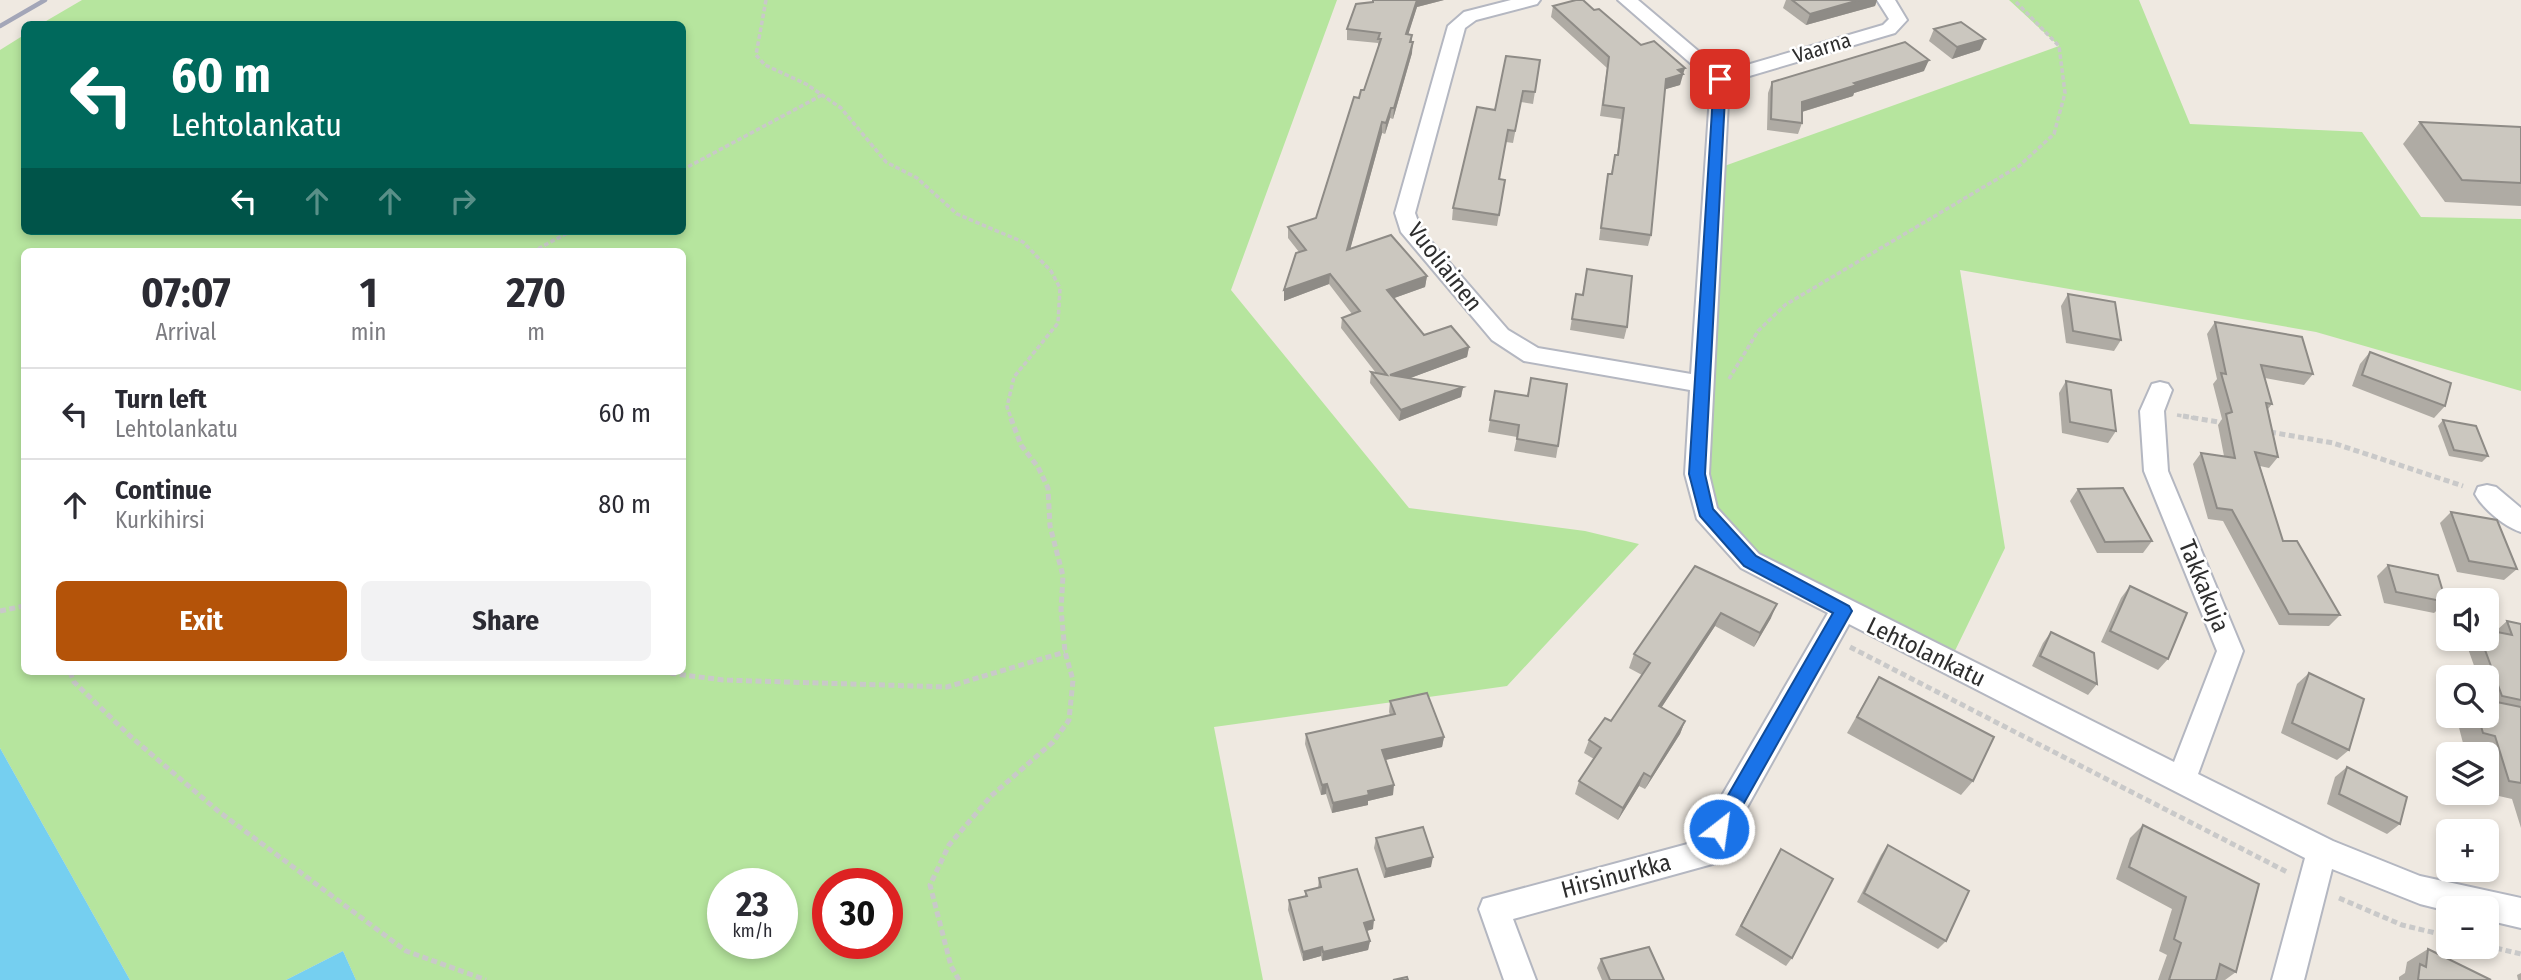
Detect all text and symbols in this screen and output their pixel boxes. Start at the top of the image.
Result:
street label: Vaarna [1790,27,1854,69]
text: 60 m [171,46,271,105]
icon: left [56,49,147,140]
pin [1690,49,1750,109]
icon: arrive [1701,60,1739,98]
text: Lehtolankatu [171,106,342,144]
icon: left [225,182,263,220]
icon: ahead [298,182,336,220]
icon: ahead [371,182,409,220]
icon: right [444,182,482,220]
street label: Vuoliainen [1402,217,1488,317]
text: 07:07 [141,268,231,318]
text: 1 [360,268,377,318]
text: 270 [506,268,566,318]
text: Arrival [155,318,216,346]
text: min [351,318,386,346]
text: m [527,318,545,346]
text: Turn left [115,384,207,415]
icon: left [56,395,94,433]
text: 60 m [598,398,651,429]
text: Lehtolankatu [115,415,238,443]
text: Continue [115,475,212,506]
icon: ahead [56,486,94,524]
text: 80 m [598,489,651,520]
text: Kurkihirsi [115,506,205,534]
street label: Takkakuja [2173,536,2235,636]
button: Exit [56,581,347,661]
button: Share [361,581,651,661]
map controls [2436,588,2499,959]
button: sound [2436,588,2499,651]
street label: Lehtolankatu [1862,611,1990,693]
button: search [2436,665,2499,728]
button: layers [2436,742,2499,805]
position arrow [1682,792,1756,866]
button: + [2436,819,2499,882]
street label: Hirsinurkka [1558,848,1674,904]
speed limit sign: 30 [812,868,903,959]
text: 23 [736,883,769,925]
button: − [2436,896,2499,959]
text: km/h [732,920,773,942]

